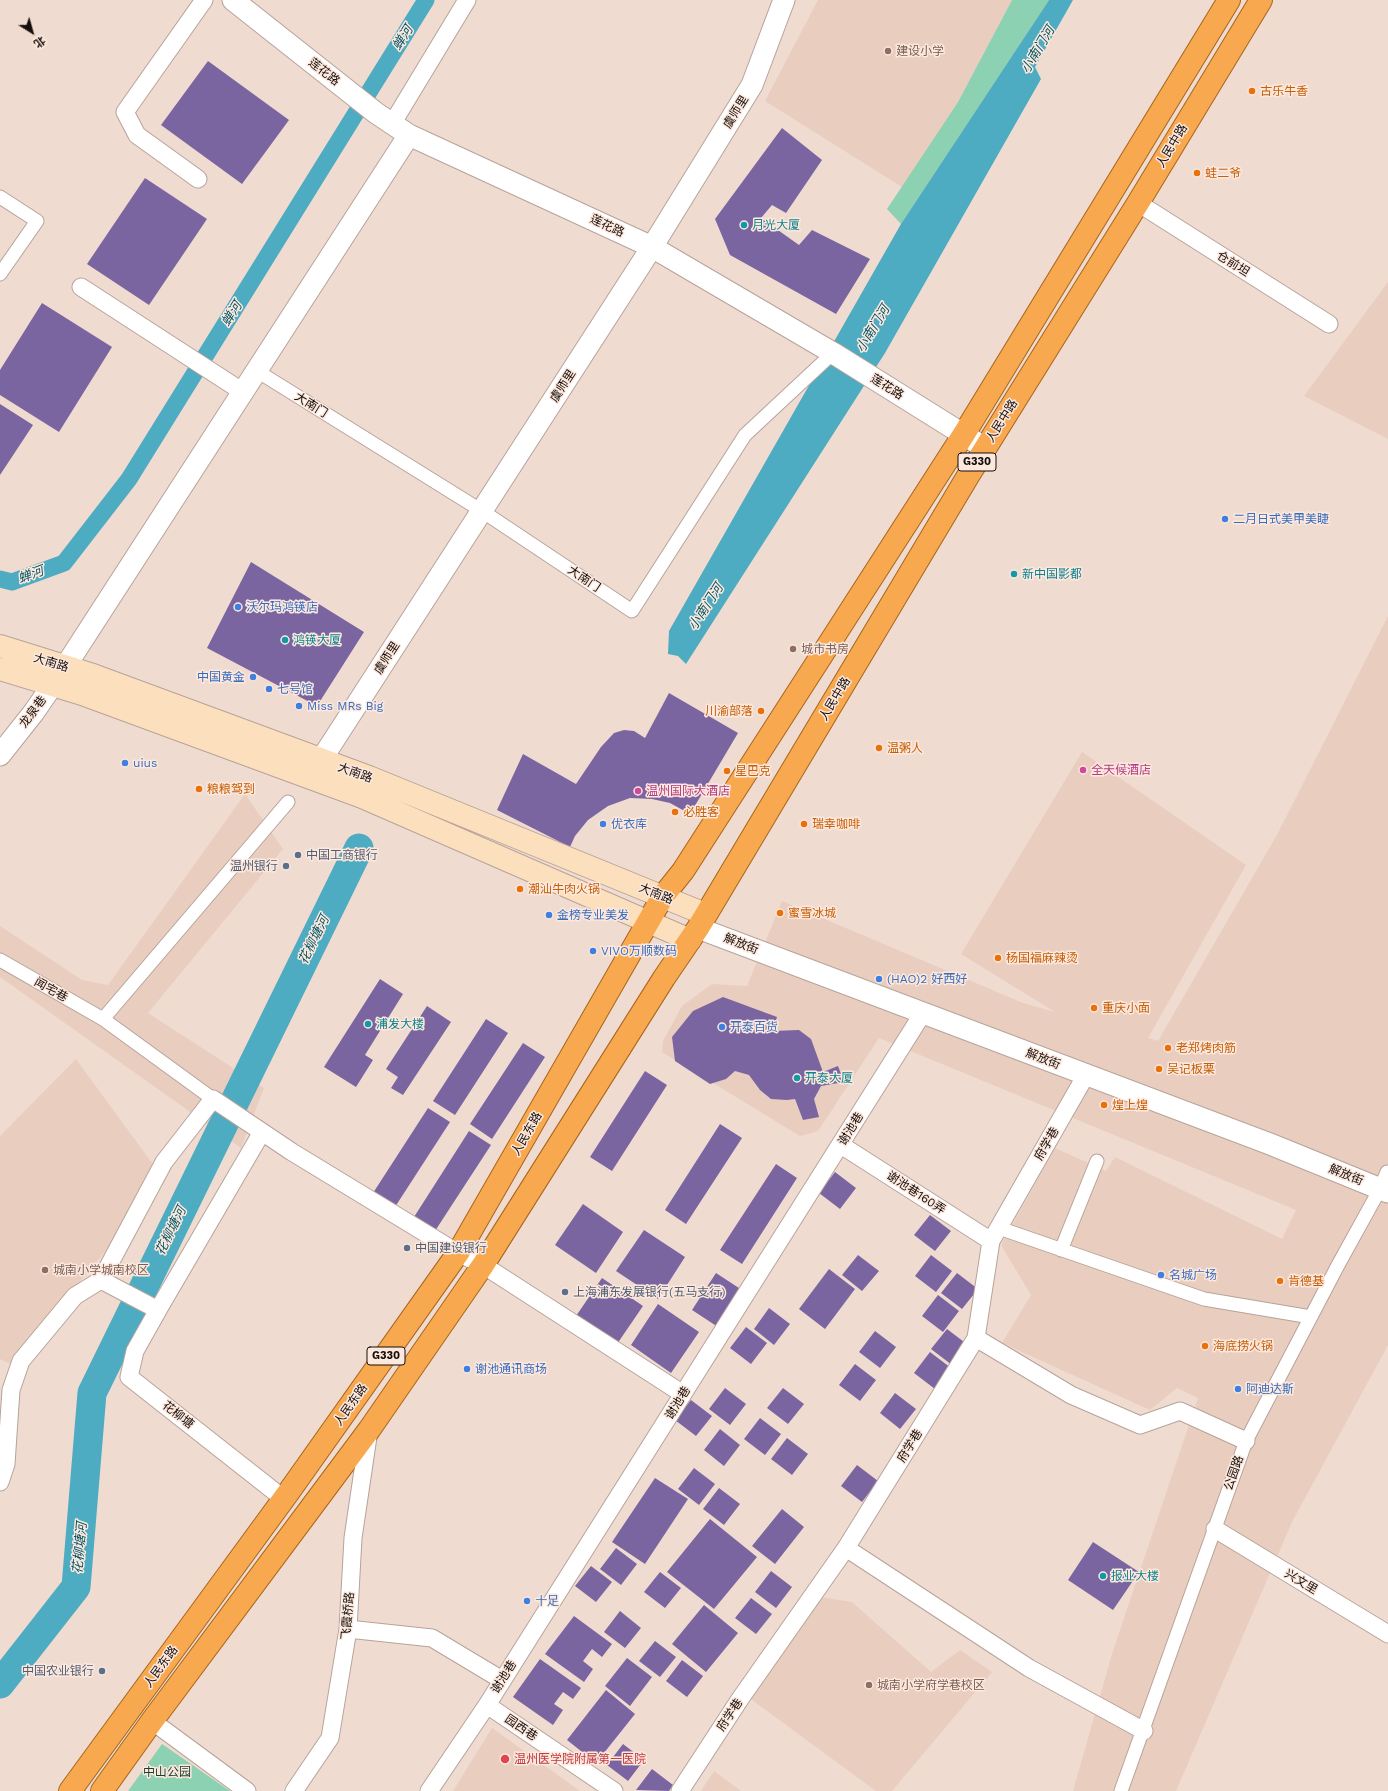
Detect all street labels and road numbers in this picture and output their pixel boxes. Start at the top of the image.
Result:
street label: 莲花路 [305,55,343,89]
street label: 虞师里 [720,93,752,131]
street label: 人民中路 [1153,122,1191,170]
street label: 莲花路 [588,212,626,240]
street label: 仓前坦 [1214,248,1252,280]
street label: 虞师里 [547,367,579,405]
street label: 莲花路 [868,371,906,403]
street label: 大南门 [292,389,330,421]
street label: 人民中路 [983,397,1021,445]
road number: G330 [958,453,996,471]
street label: 大南门 [565,563,603,595]
street label: 虞师里 [371,639,403,677]
street label: 大南路 [32,651,70,675]
street label: 人民中路 [816,675,854,723]
street label: 龙泉巷 [16,693,50,731]
street label: 大南路 [336,760,374,786]
street label: 大南路 [637,881,675,907]
street label: 解放街 [722,931,760,957]
street label: 闻宅巷 [32,975,70,1005]
street label: 解放街 [1024,1046,1062,1072]
street label: 人民东路 [509,1110,545,1158]
street label: 谢池巷 [835,1110,867,1148]
street label: 府学巷 [1032,1125,1062,1163]
street label: 解放街 [1327,1162,1365,1188]
street label: 谢池巷160弄 [884,1169,948,1217]
road number: G330 [367,1347,405,1365]
street label: 人民东路 [331,1381,371,1429]
street label: 谢池巷 [662,1384,694,1422]
street label: 花柳塘 [159,1398,197,1432]
street label: 府学巷 [894,1427,926,1465]
street label: 公园路 [1221,1454,1247,1492]
street label: 兴文里 [1282,1567,1320,1597]
street label: 飞霞桥路 [339,1591,357,1641]
street label: 人民东路 [141,1643,181,1691]
street label: 谢池巷 [488,1658,520,1696]
street label: 府学巷 [714,1696,746,1734]
street label: 园西巷 [502,1712,540,1744]

